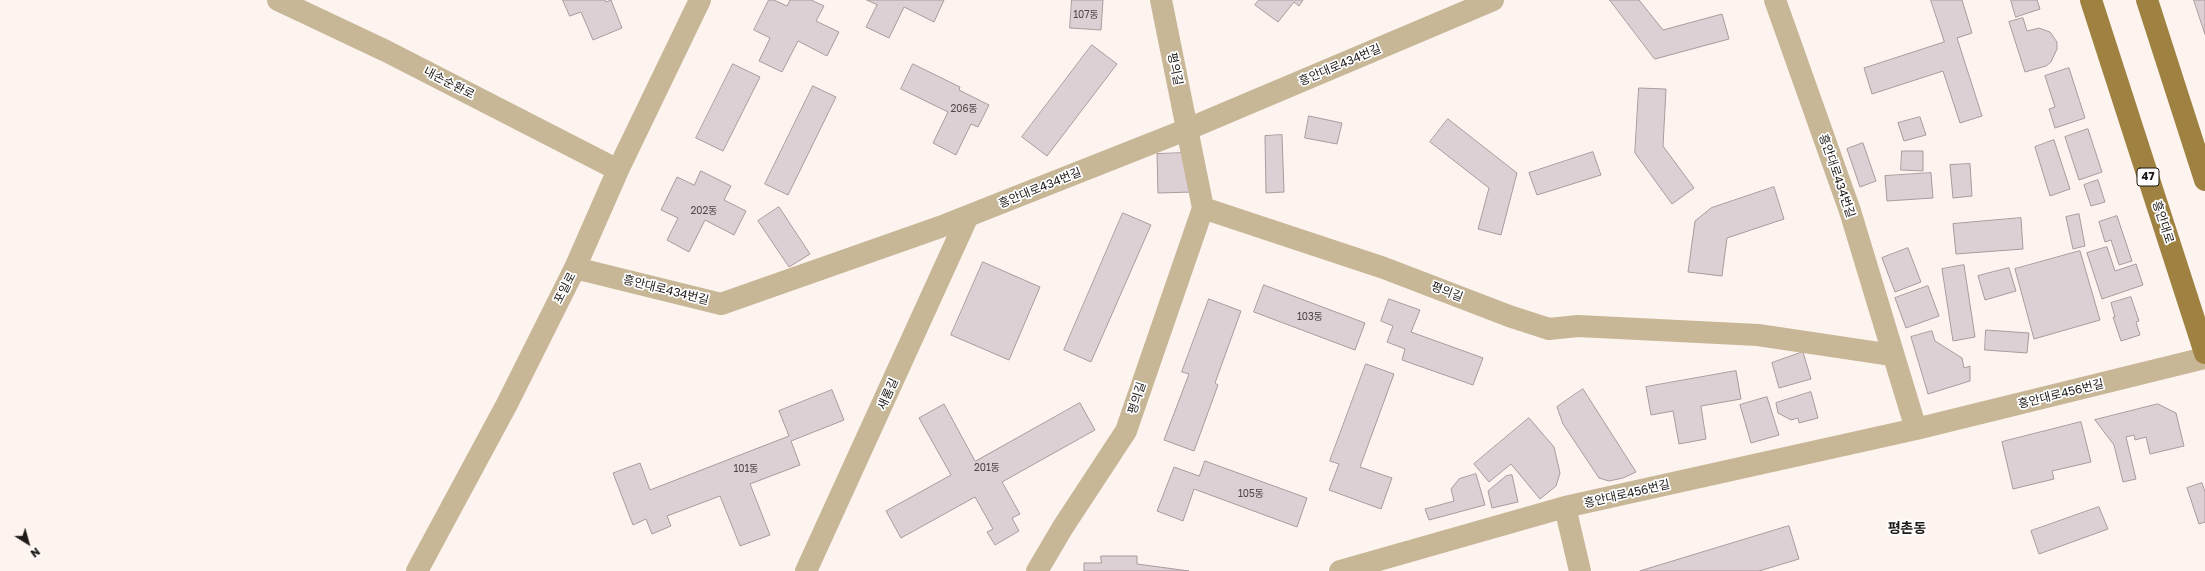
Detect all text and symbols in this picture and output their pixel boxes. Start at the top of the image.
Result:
house number: 107동 [1073,9,1099,21]
street label: 흥안대로434번길 [1297,41,1383,89]
street label: 평의길 [1165,51,1185,87]
street label: 내손순환로 [421,64,477,102]
house number: 206동 [950,103,978,115]
street label: 흥안대로434번길 [1816,132,1858,220]
street label: 흥안대로434번길 [997,165,1083,211]
road number: 47 [2137,168,2159,186]
street label: 흥안대로 [2149,199,2177,245]
house number: 202동 [691,205,717,217]
street label: 포일로 [551,270,579,306]
street label: 흥안대로434번길 [622,272,710,308]
street label: 평의길 [1429,279,1465,305]
house number: 103동 [1297,311,1323,323]
street label: 새롬길 [875,376,901,412]
street label: 흥안대로456번길 [2017,376,2105,412]
street label: 평의길 [1125,380,1149,416]
house number: 201동 [974,462,1000,474]
house number: 101동 [733,463,759,475]
street label: 흥안대로456번길 [1583,477,1671,511]
house number: 105동 [1238,488,1264,500]
district label: 평촌동 [1888,521,1926,537]
north arrow [8,523,48,563]
text: N [28,545,43,561]

